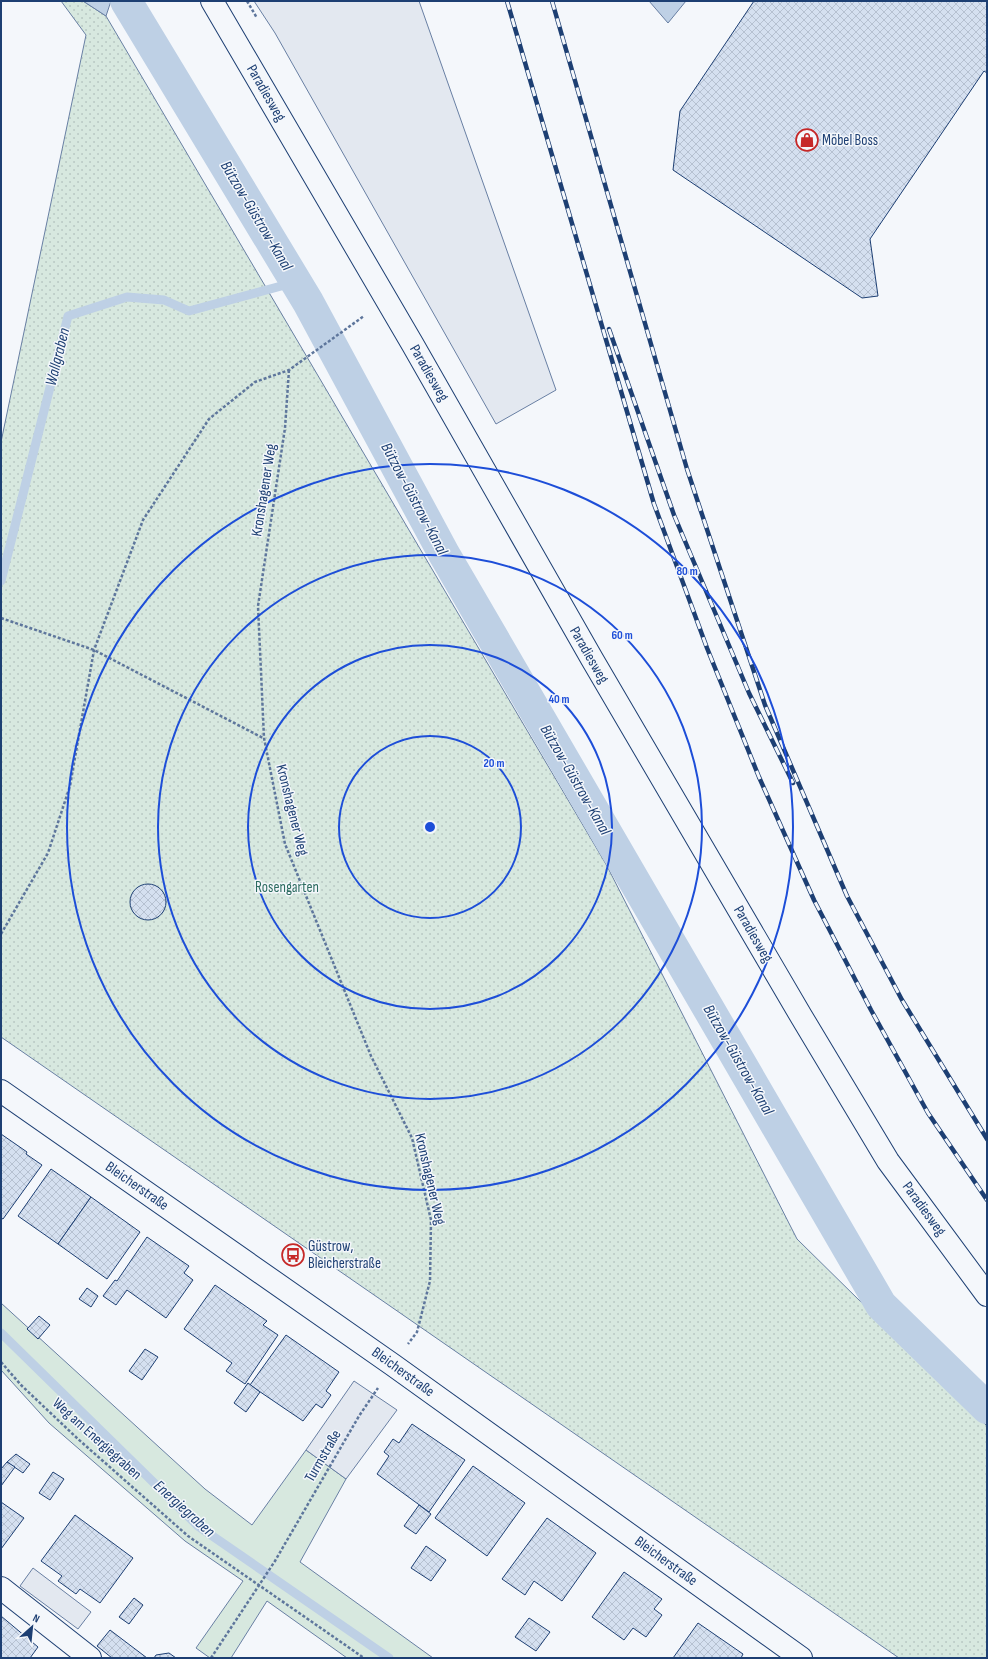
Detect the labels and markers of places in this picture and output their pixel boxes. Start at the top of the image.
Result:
shop icon: Möbel Boss [794,127,820,153]
place label: Möbel Boss [822,131,878,150]
centre of rings [423,820,437,834]
place label: Güstrow, Bleicherstraße [308,1237,381,1273]
bus stop icon: Güstrow, Bleicherstraße [280,1242,306,1268]

